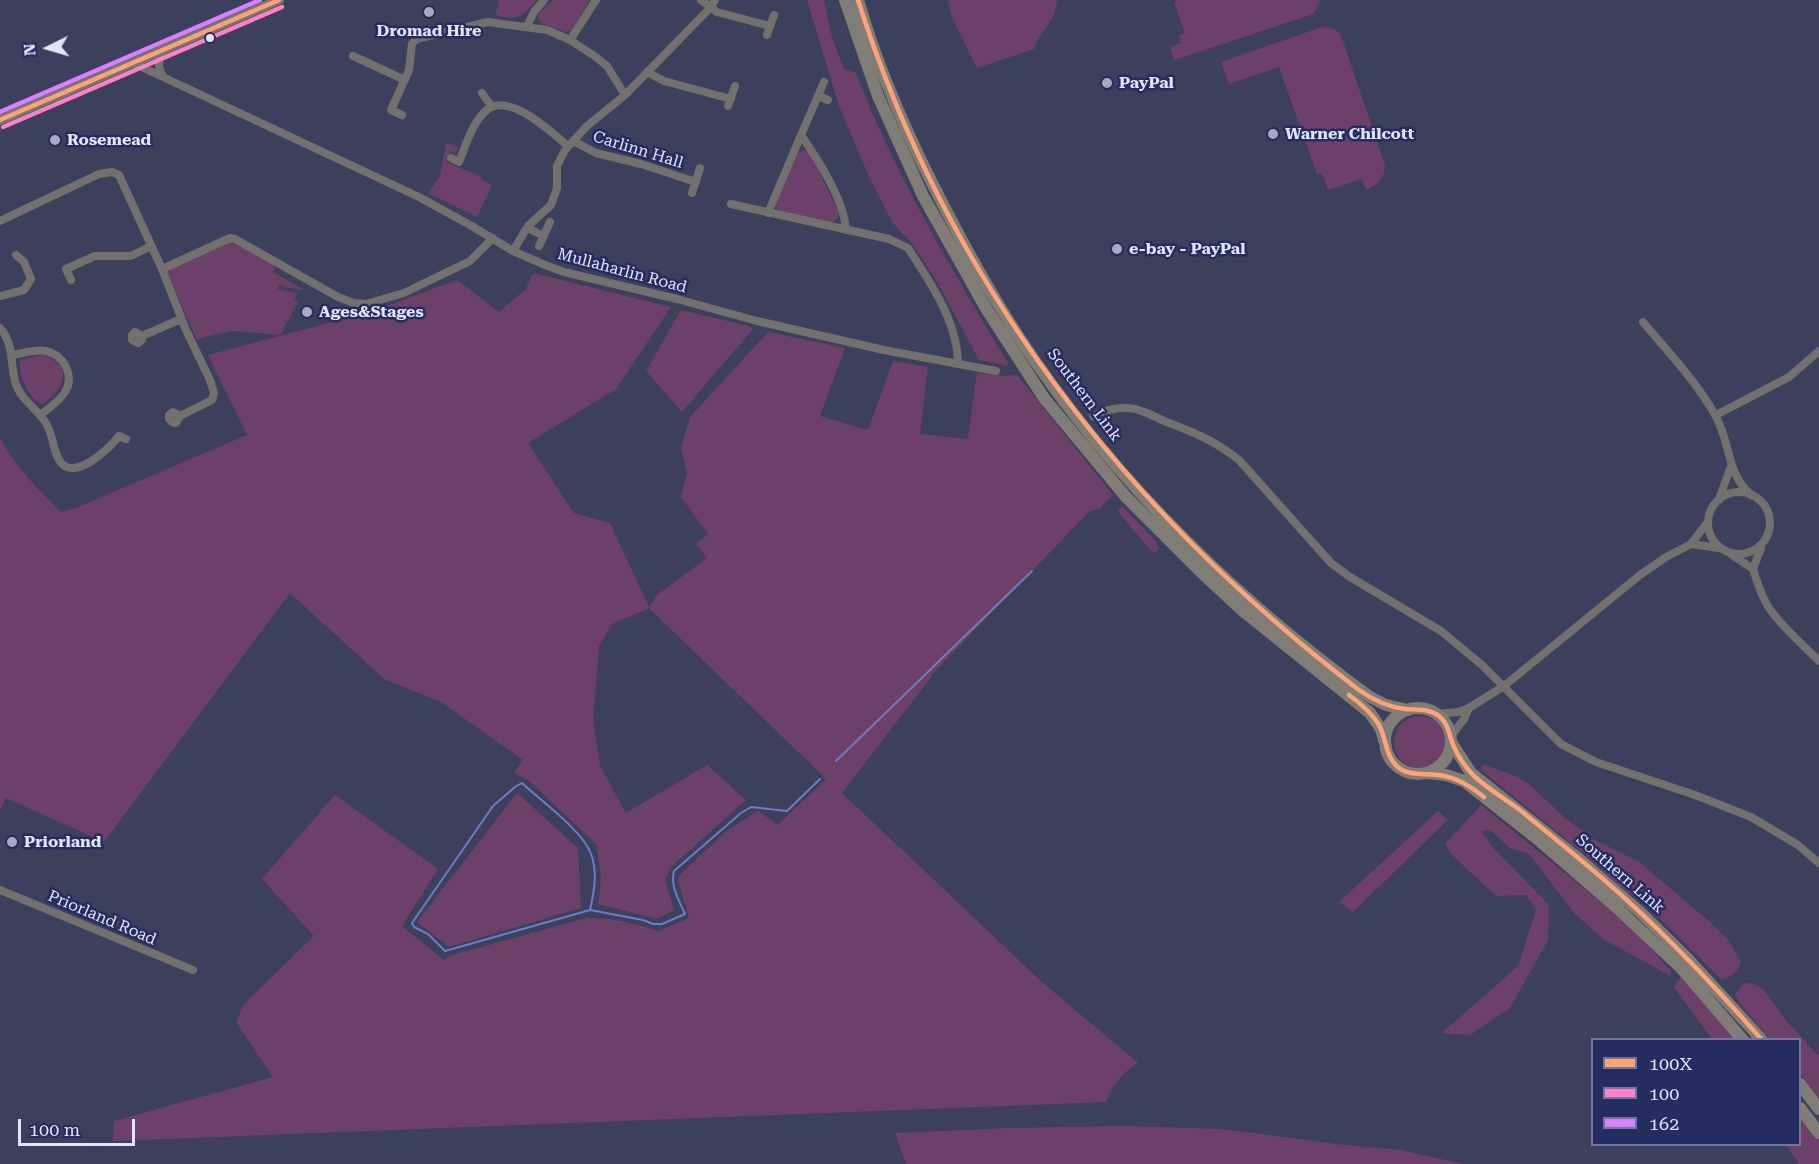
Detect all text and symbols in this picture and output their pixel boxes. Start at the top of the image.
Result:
marker: Dromad Hire [422,5,436,19]
north arrow [18,18,78,78]
place label: Dromad Hire [377,21,481,41]
unlabelled marker [204,32,216,44]
text: N [20,43,40,57]
place label: PayPal [1119,73,1174,93]
marker: PayPal [1100,76,1114,90]
place label: Warner Chilcott [1285,124,1414,144]
street label: Carlinn Hall [591,127,685,173]
marker: Warner Chilcott [1266,127,1280,141]
place label: Rosemead [67,130,151,150]
marker: Rosemead [48,133,62,147]
place label: e-bay - PayPal [1129,239,1245,259]
marker: e-bay - PayPal [1110,242,1124,256]
street label: Mullaharlin Road [555,245,689,297]
place label: Ages&Stages [319,302,424,322]
marker: Ages&Stages [300,305,314,319]
street label: Southern Link [1043,345,1125,445]
street label: Southern Link [1572,830,1668,918]
place label: Priorland [24,832,102,852]
marker: Priorland [5,835,19,849]
street label: Priorland Road [45,887,159,949]
legend [1591,1038,1801,1146]
text: 100X [1649,1053,1693,1074]
text: 100 [1649,1083,1679,1104]
scale bar [21,1107,138,1145]
text: 162 [1649,1113,1679,1134]
text: 100 m [29,1119,80,1140]

